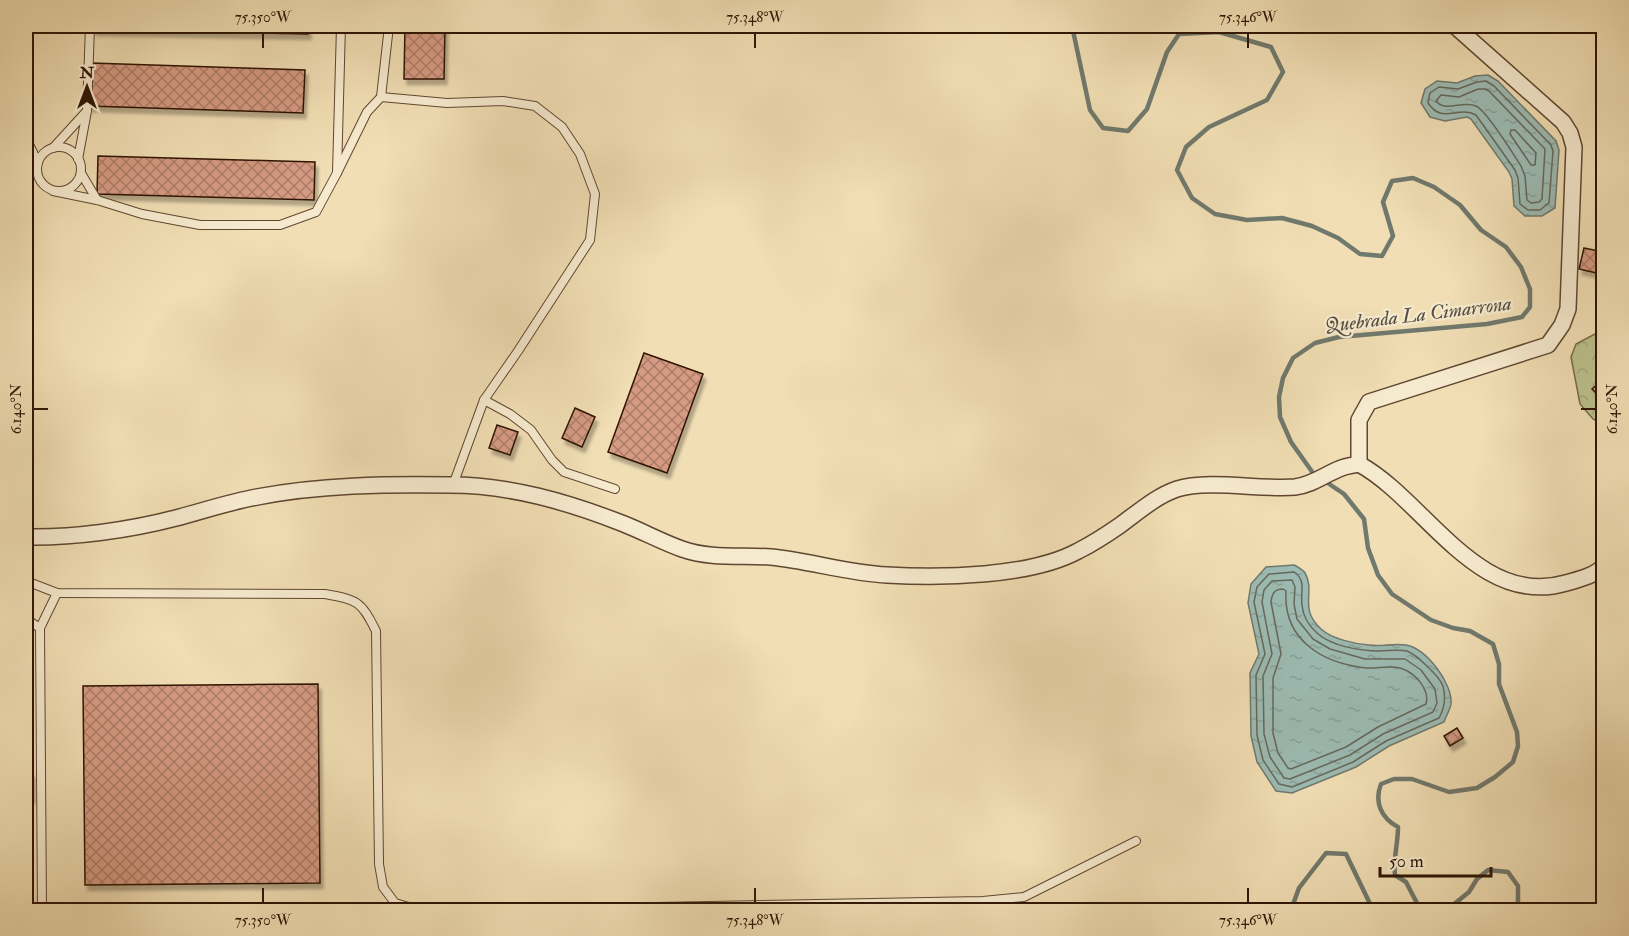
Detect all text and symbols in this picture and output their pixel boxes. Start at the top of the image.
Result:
text: 75.350°W [235,8,292,27]
text: 75.348°W [726,8,784,27]
text: 75.346°W [1219,8,1278,27]
north arrow [57,57,117,117]
text: N [79,63,95,83]
water label: Quebrada La Cimarrona [1323,291,1513,339]
text: 6.140°N [7,383,26,434]
text: 6.140°N [1603,383,1622,434]
scale bar [1380,840,1491,878]
text: 50 m [1389,850,1424,873]
text: 75.350°W [235,911,292,930]
text: 75.348°W [726,911,784,930]
text: 75.346°W [1219,911,1278,930]

